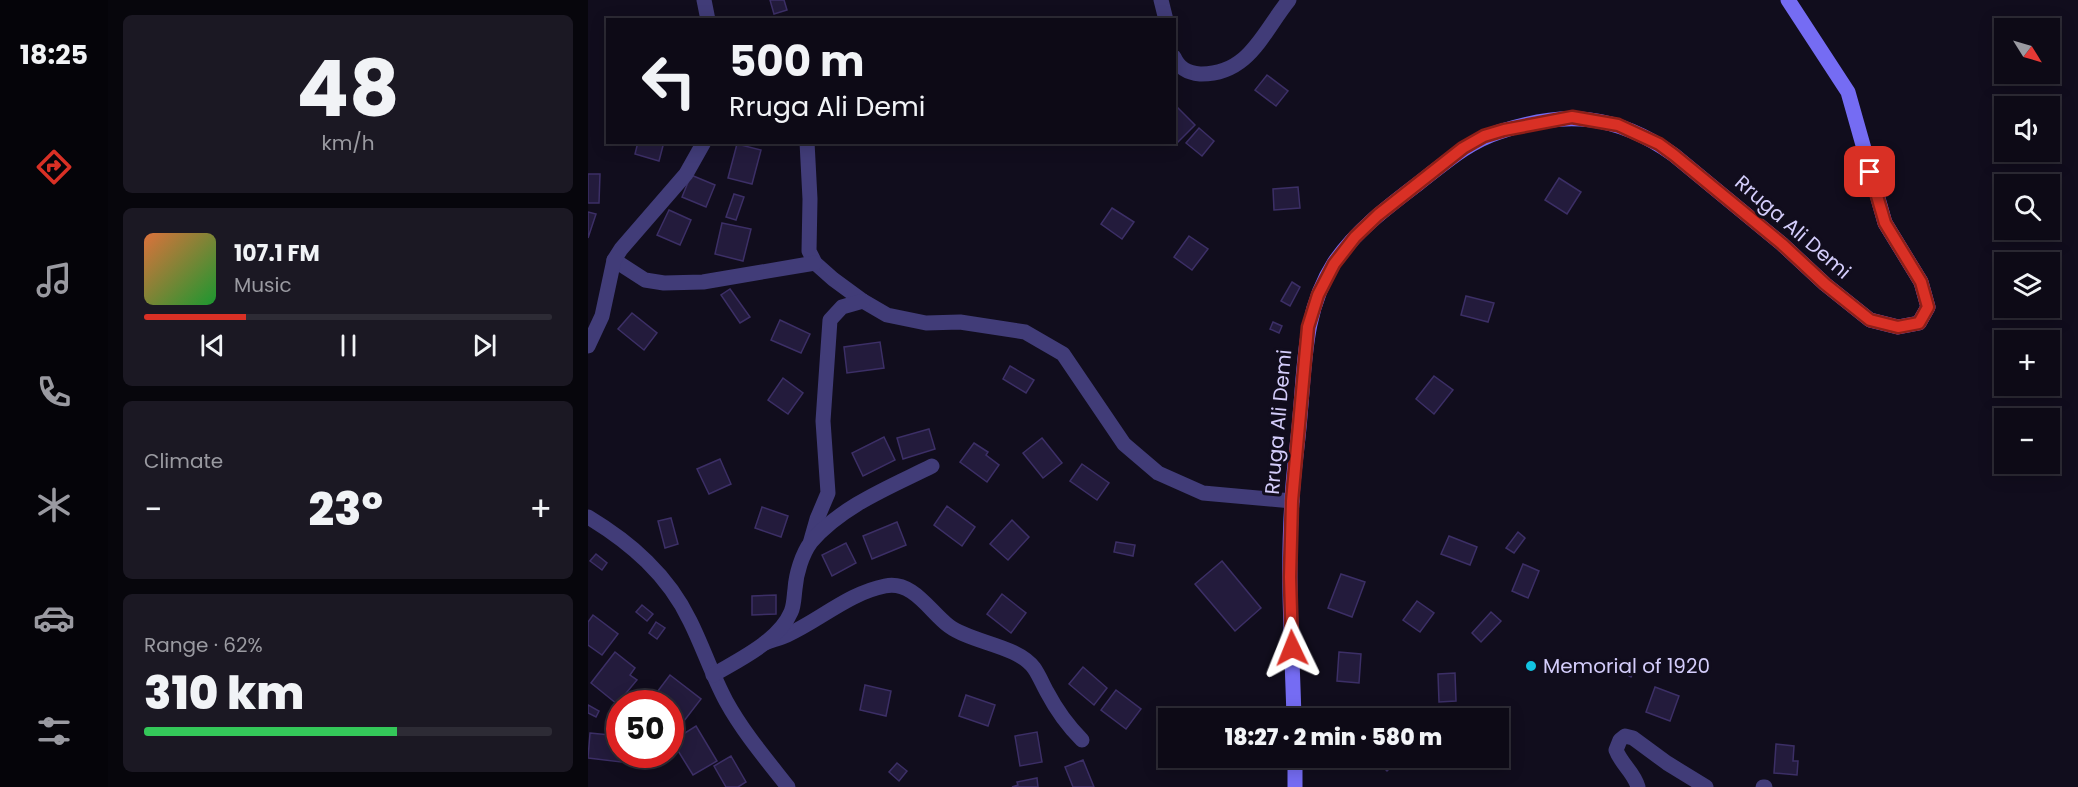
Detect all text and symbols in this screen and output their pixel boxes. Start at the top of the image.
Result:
north arrow [1994,18,2060,84]
map controls [1994,18,2060,474]
text: 500 m [729,32,864,91]
text: 48 [296,34,400,143]
text: 18:25 [20,36,88,73]
icon: left [630,42,708,120]
text: Rruga Ali Demi [729,88,925,125]
button: sound [1994,96,2060,162]
text: km/h [321,129,375,157]
icon: directions [33,146,75,188]
pin [1844,146,1895,197]
icon: arrive [1853,155,1886,188]
street label: Rruga Ali Demi [1729,169,1857,285]
button: search [1994,174,2060,240]
text: 107.1 FM [234,238,320,269]
button: layers [1994,252,2060,318]
icon: music [33,259,75,301]
text: Music [234,271,292,299]
icon: previous [196,329,229,362]
icon: pause [332,329,365,362]
icon: next [468,329,501,362]
button: + [1994,330,2060,396]
street label: Rruga Ali Demi [1258,348,1298,496]
icon: phone [33,371,75,413]
button: − [1994,408,2060,474]
text: Climate [144,447,223,475]
text: 23° [308,478,383,541]
icon: climate [33,484,75,526]
text: − [144,486,162,533]
text: + [529,486,552,533]
icon: car [33,597,75,639]
position arrow [1260,616,1324,680]
text: Range · 62% [144,631,263,659]
place label: Memorial of 1920 [1543,652,1710,680]
marker: Memorial of 1920 [1524,659,1538,673]
text: 310 km [144,662,304,725]
speed limit sign: 50 [606,690,684,768]
icon: filters [33,710,75,752]
text: 18:27 · 2 min · 580 m [1225,722,1442,753]

